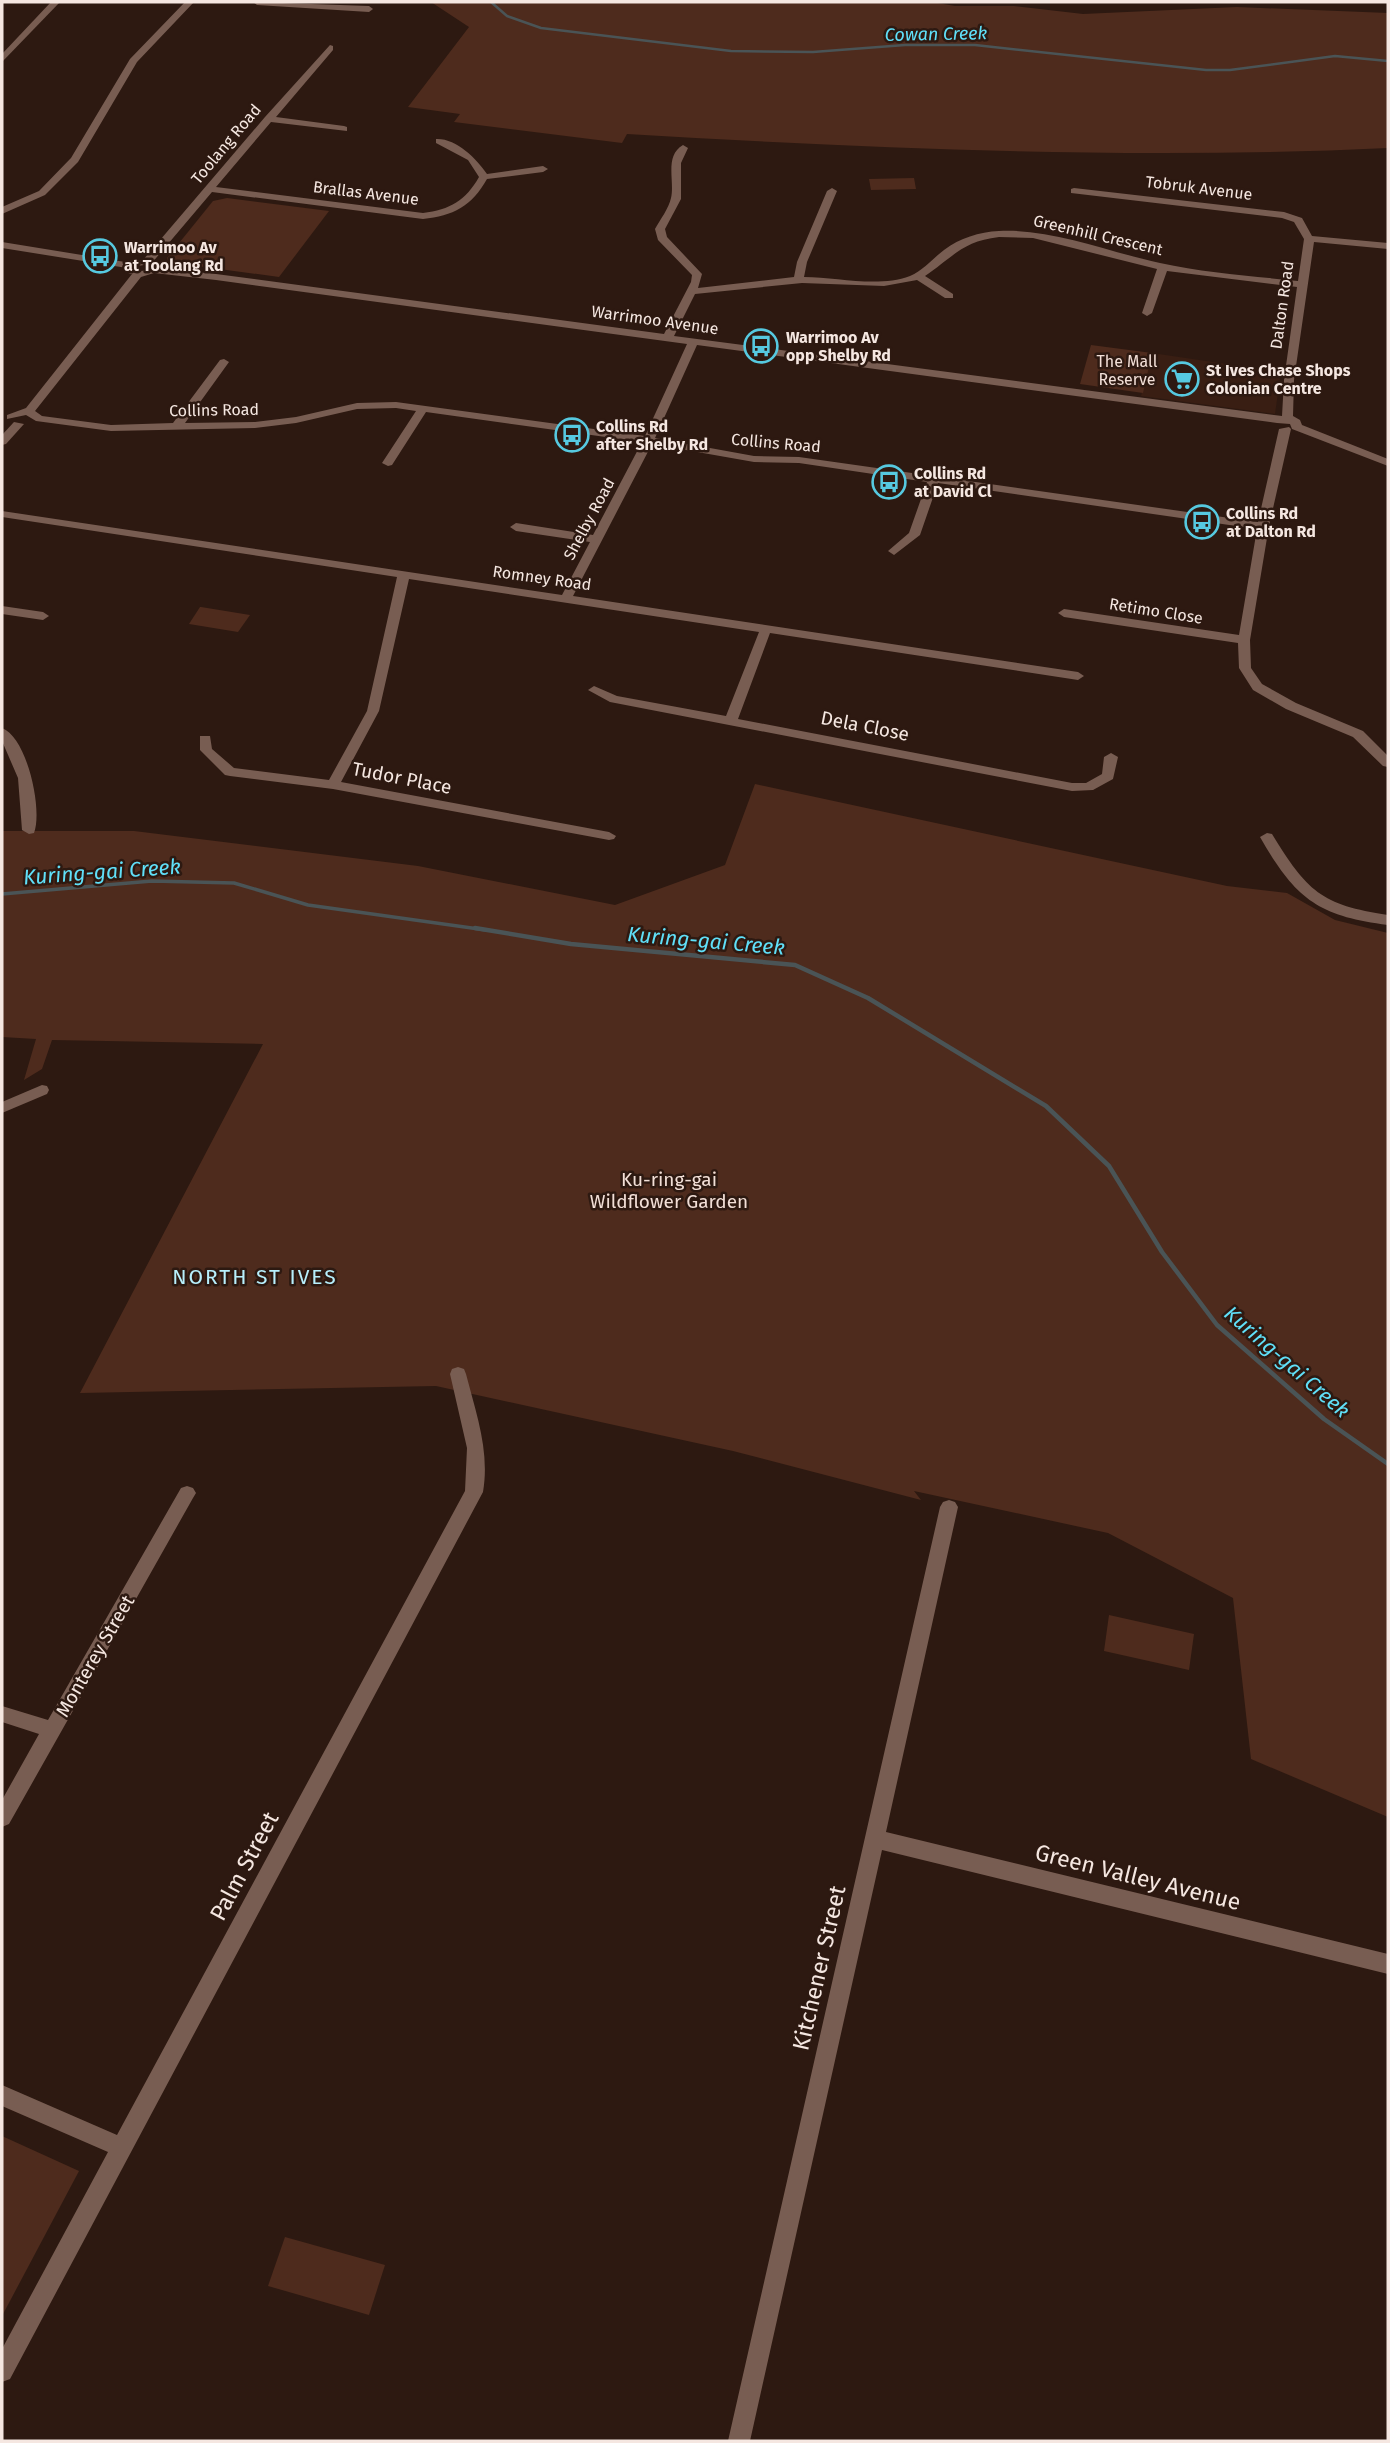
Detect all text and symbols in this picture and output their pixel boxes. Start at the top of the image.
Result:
water label: Cowan Creek [885,22,988,46]
street label: Toolang Road [187,100,265,188]
street label: Tobruk Avenue [1145,172,1253,204]
street label: Brallas Avenue [312,177,420,209]
street label: Greenhill Crescent [1032,211,1165,259]
bus stop icon: Warrimoo Av at Toolang Rd [81,237,119,275]
place label: Warrimoo Av at Toolang Rd [124,238,224,275]
street label: Dalton Road [1266,260,1298,350]
street label: Warrimoo Avenue [590,302,720,338]
bus stop icon: Warrimoo Av opp Shelby Rd [742,327,780,365]
place label: Warrimoo Av opp Shelby Rd [786,328,891,365]
park label: The Mall Reserve [1097,352,1158,389]
supermarket icon: St Ives Chase Shops Colonian Centre [1163,360,1201,398]
place label: St Ives Chase Shops Colonian Centre [1206,361,1351,398]
street label: Collins Road [169,400,259,420]
bus stop icon: Collins Rd after Shelby Rd [553,416,591,454]
place label: Collins Rd after Shelby Rd [596,417,708,454]
street label: Collins Road [730,430,822,456]
bus stop icon: Collins Rd at David Cl [870,463,908,501]
place label: Collins Rd at David Cl [914,464,992,501]
street label: Shelby Road [559,475,619,563]
bus stop icon: Collins Rd at Dalton Rd [1183,503,1221,541]
place label: Collins Rd at Dalton Rd [1226,504,1316,541]
street label: Romney Road [491,562,593,594]
street label: Retimo Close [1108,594,1204,628]
street label: Dela Close [819,706,911,746]
street label: Tudor Place [350,757,454,799]
water label: Kuring-gai Creek [22,854,182,890]
water label: Kuring-gai Creek [626,921,786,961]
park label: Ku-ring-gai Wildflower Garden [590,1168,748,1213]
district label: NORTH ST IVES [172,1264,338,1290]
water label: Kuring-gai Creek [1219,1300,1355,1424]
street label: Monterey Street [51,1591,139,1721]
street label: Palm Street [204,1806,285,1925]
street label: Green Valley Avenue [1032,1838,1244,1916]
street label: Kitchener Street [786,1882,852,2053]

